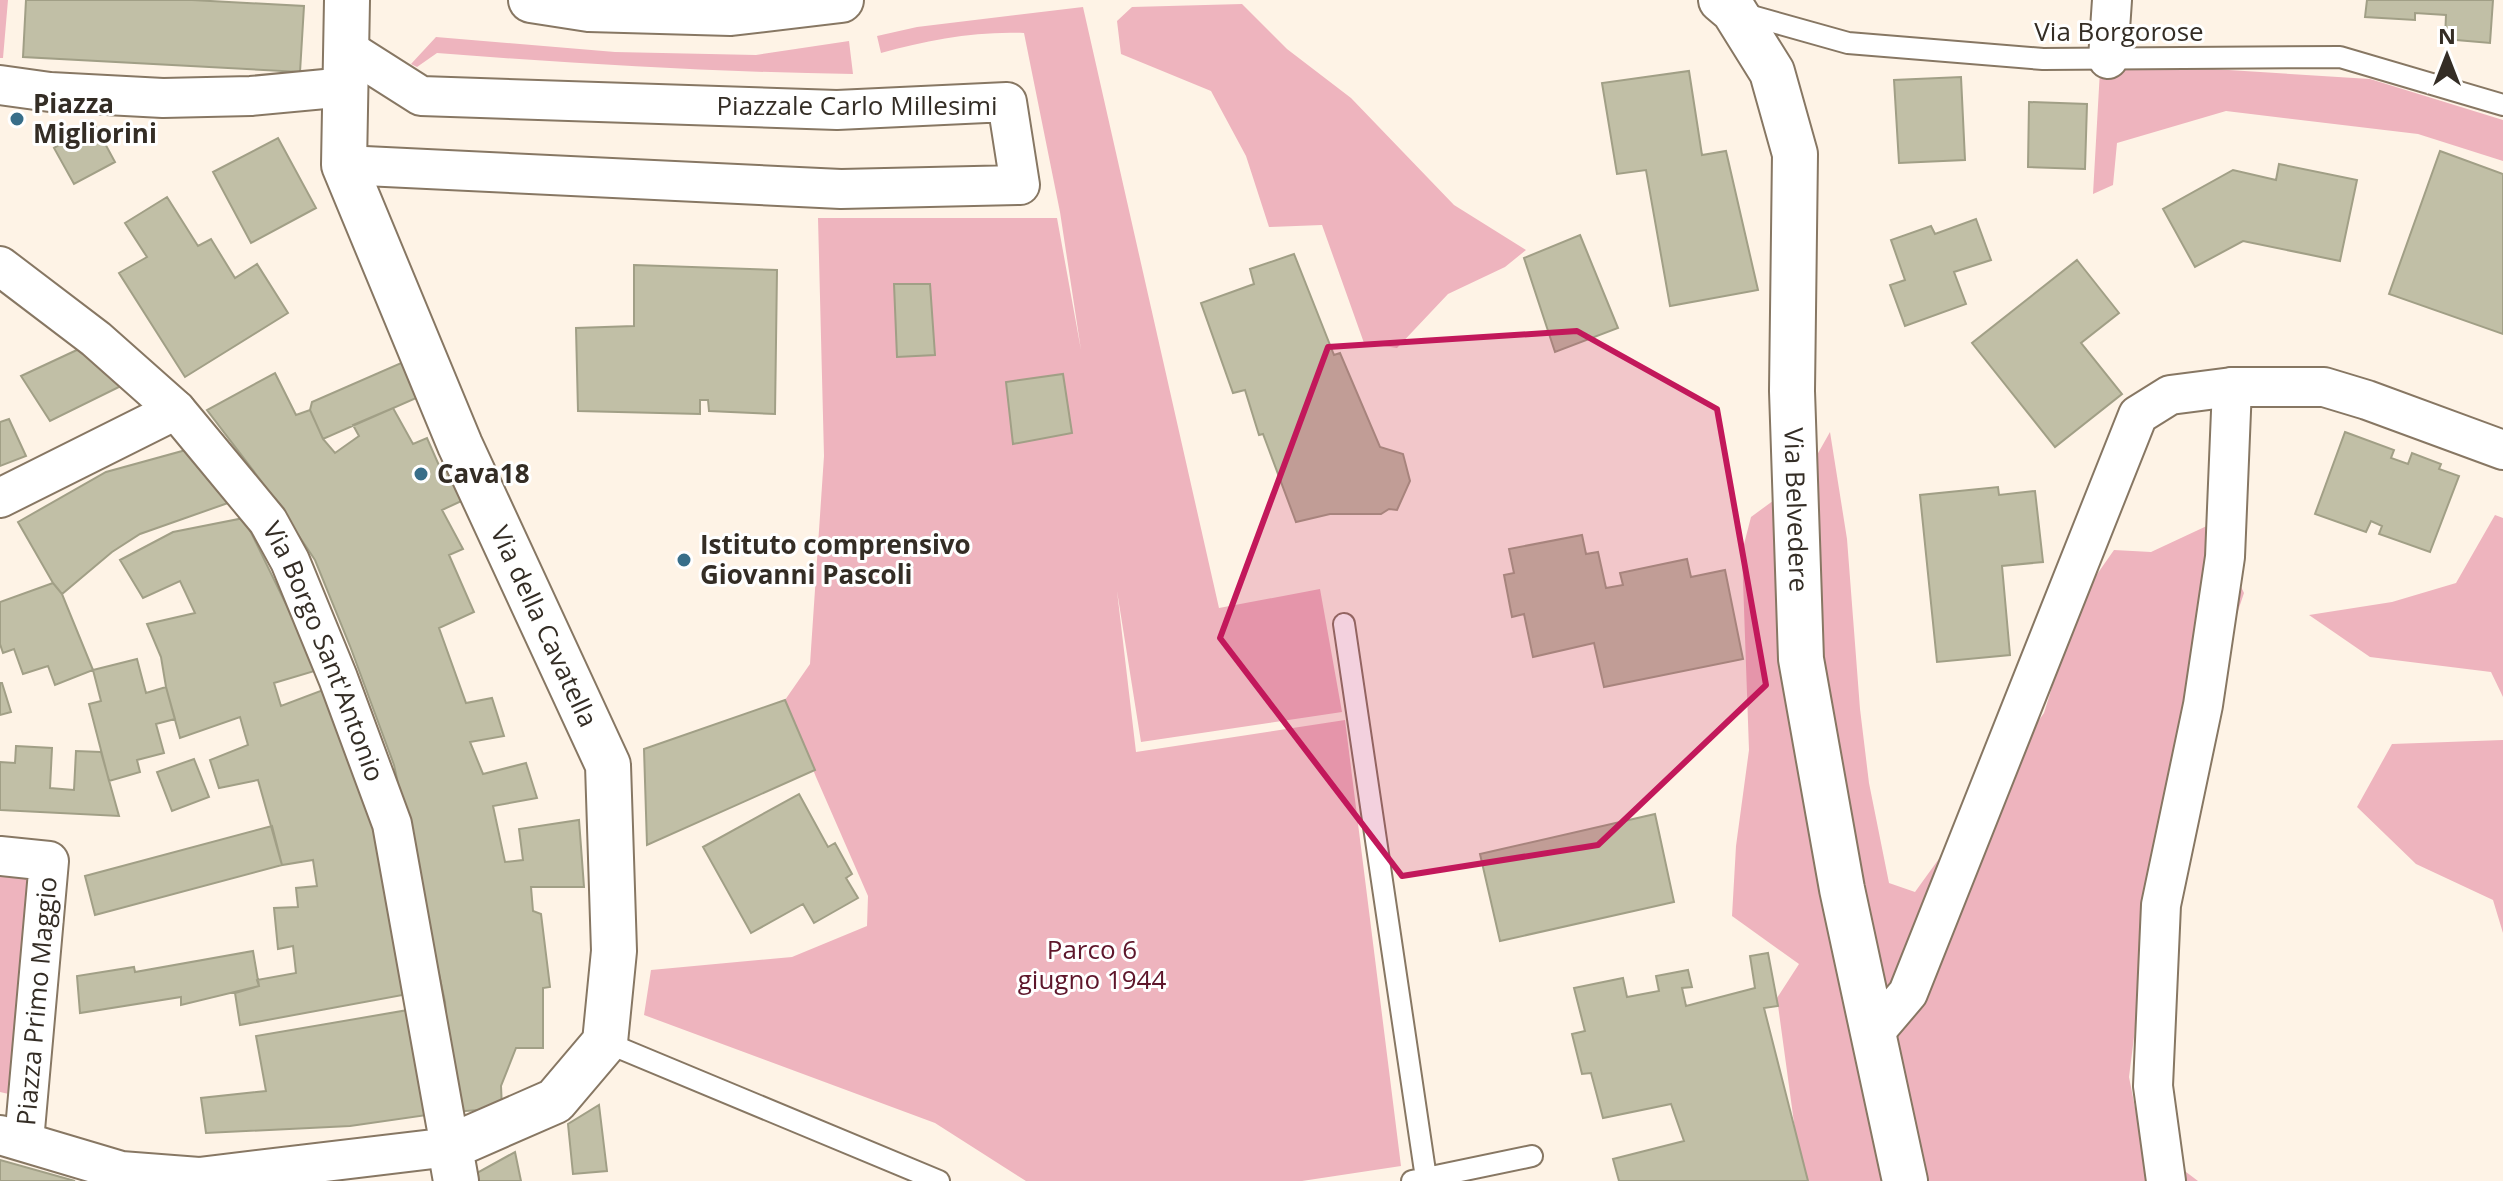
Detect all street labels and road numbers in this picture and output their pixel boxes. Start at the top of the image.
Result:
street label: Via Borgorose [2034,13,2204,49]
street label: Piazzale Carlo Millesimi [716,87,998,123]
street label: Via Belvedere [1776,427,1818,593]
street label: Via Borgo Sant'Antonio [255,515,394,786]
street label: Via della Cavatella [483,520,607,733]
street label: Piazza Primo Maggio [7,875,65,1127]

